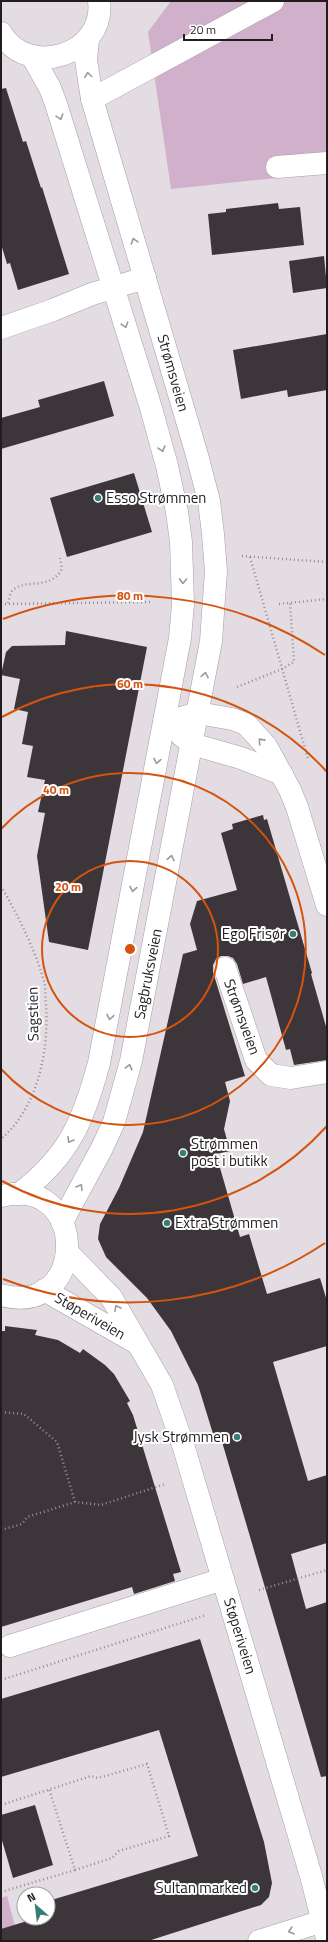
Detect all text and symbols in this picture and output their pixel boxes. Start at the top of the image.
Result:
scale bar [184,16,272,42]
text: 20 m [190,20,216,39]
one-way arrow [84,72,93,78]
one-way arrow [55,113,64,120]
one-way arrow [130,238,139,245]
one-way arrow [120,321,129,328]
street label: Strømsveien [152,332,195,414]
one-way arrow [157,445,166,452]
place label: Esso Strømmen [106,486,206,509]
marker: Esso Strømmen [93,493,103,503]
one-way arrow [179,578,187,584]
text: 80 m [117,586,143,605]
one-way arrow [200,672,209,678]
text: 60 m [117,674,143,693]
one-way arrow [259,738,266,746]
one-way arrow [153,758,161,764]
text: 40 m [43,780,69,799]
one-way arrow [166,854,174,861]
text: 20 m [55,877,81,896]
one-way arrow [129,886,138,892]
place label: Ego Frisør [222,922,285,945]
street label: Sagbruksveien [127,927,168,1021]
marker: Ego Frisør [288,929,298,939]
centre of rings [123,942,137,956]
street label: Strømsveien [218,976,267,1058]
street label: Sagstien [21,987,44,1041]
one-way arrow [106,1013,114,1020]
one-way arrow [124,1064,133,1071]
place label: Strømmen post i butikk [191,1132,268,1172]
one-way arrow [67,1136,74,1143]
marker: Strømmen post i butikk [178,1148,188,1158]
one-way arrow [76,1184,83,1191]
place label: Extra Strømmen [175,1211,278,1234]
marker: Extra Strømmen [162,1218,172,1228]
street label: Støperiveien [50,1286,130,1345]
one-way arrow [114,1305,121,1312]
place label: Jysk Strømmen [133,1425,229,1448]
marker: Jysk Strømmen [232,1432,242,1442]
street label: Støperiveien [218,1595,263,1677]
place label: Sultan marked [156,1876,247,1899]
marker: Sultan marked [250,1883,260,1893]
north arrow [16,1886,56,1926]
text: N [24,1888,38,1906]
one-way arrow [288,1926,295,1935]

